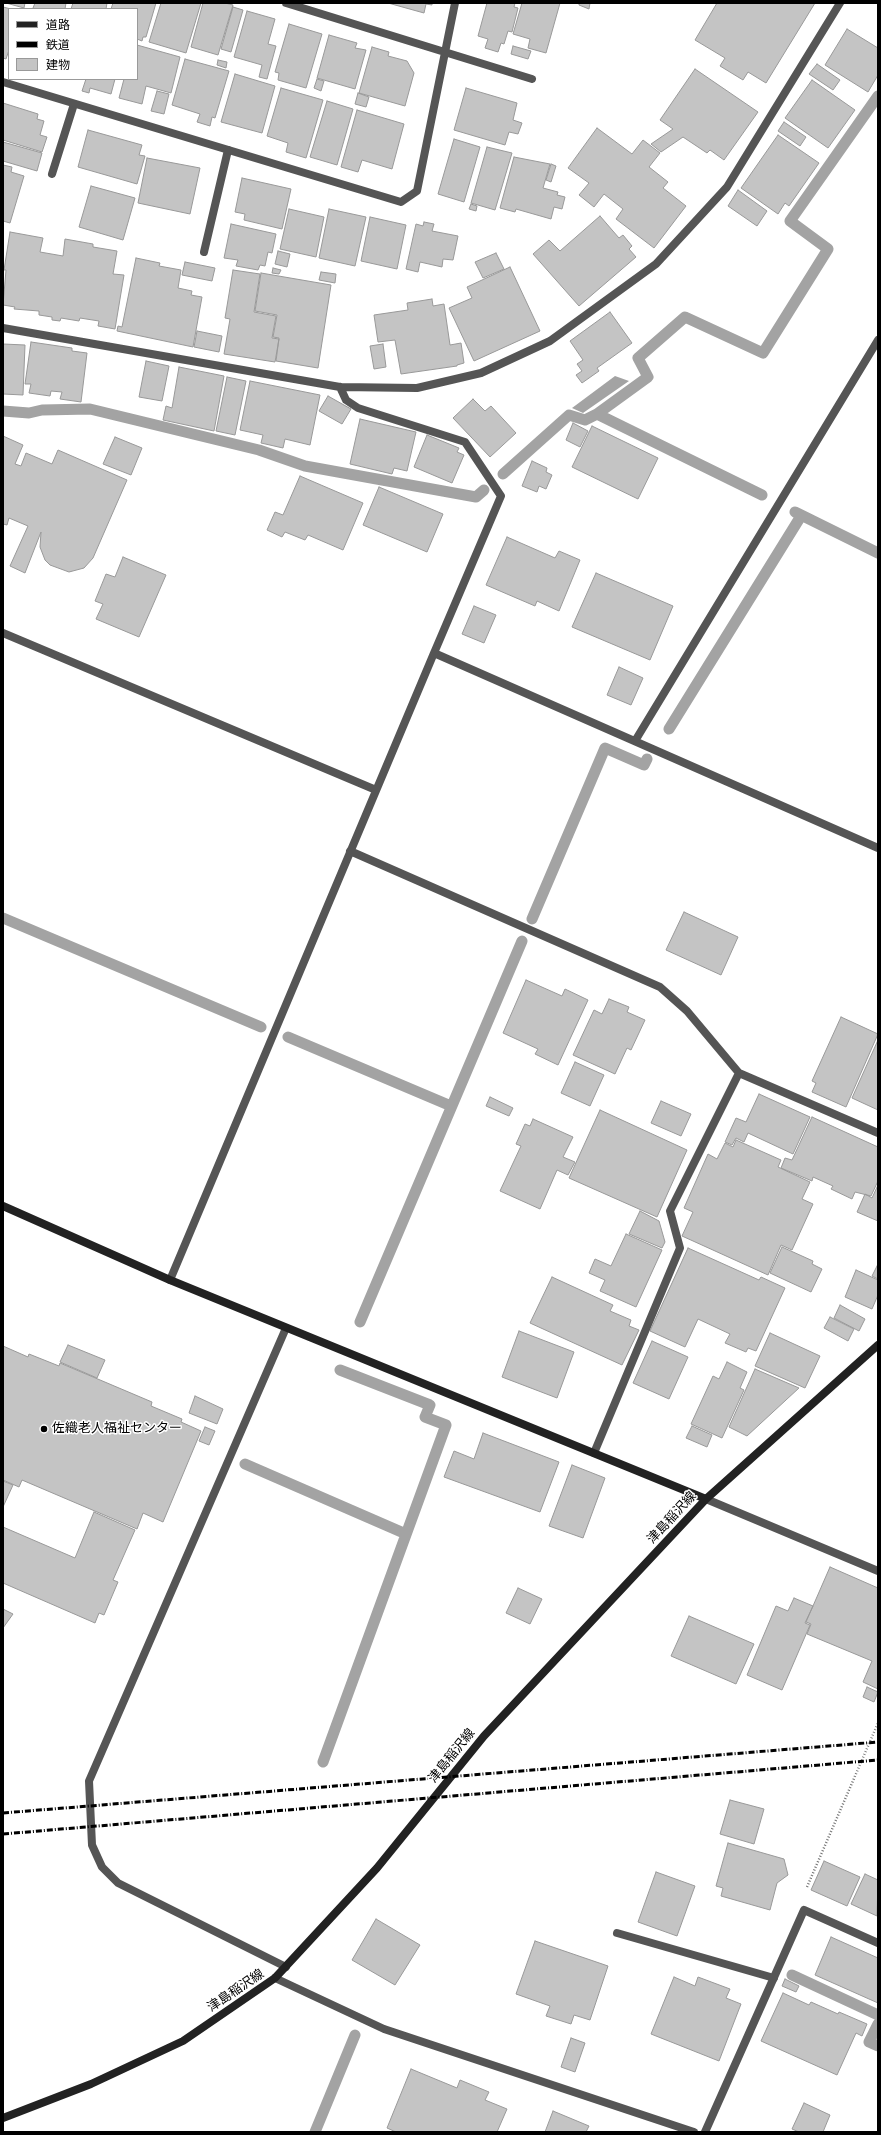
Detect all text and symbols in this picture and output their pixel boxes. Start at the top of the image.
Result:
legend [8,8,138,80]
text: 道路 [46,17,70,33]
text: 鉄道 [46,37,70,53]
text: 建物 [46,57,70,73]
place label: 佐織老人福祉センター [52,1421,182,1437]
marker: 佐織老人福祉センター [39,1424,49,1434]
street label: 津島稲沢線 [644,1489,700,1547]
street label: 津島稲沢線 [425,1726,479,1786]
street label: 津島稲沢線 [205,1966,267,2016]

